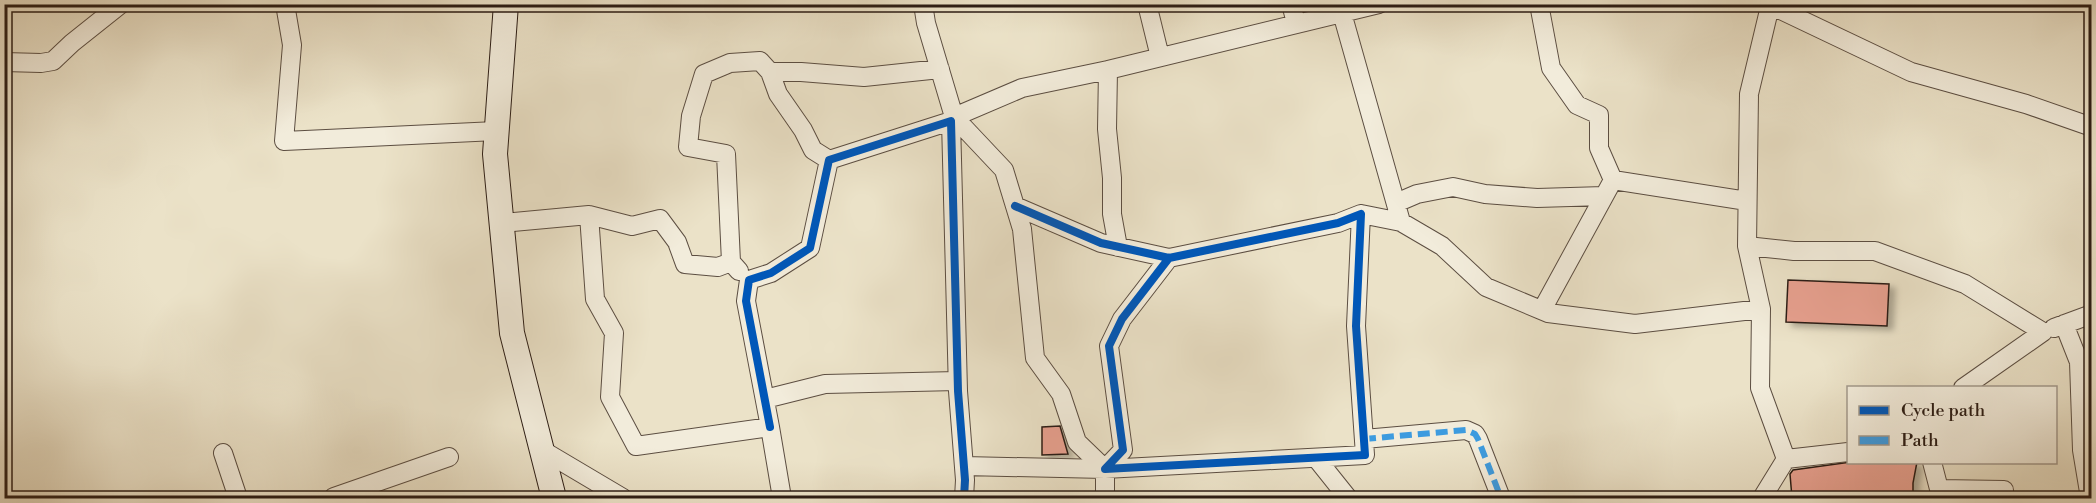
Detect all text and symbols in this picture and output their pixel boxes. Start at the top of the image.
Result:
legend [1847,386,2057,464]
text: Cycle path [1901,399,1985,422]
text: Path [1901,429,1939,452]

